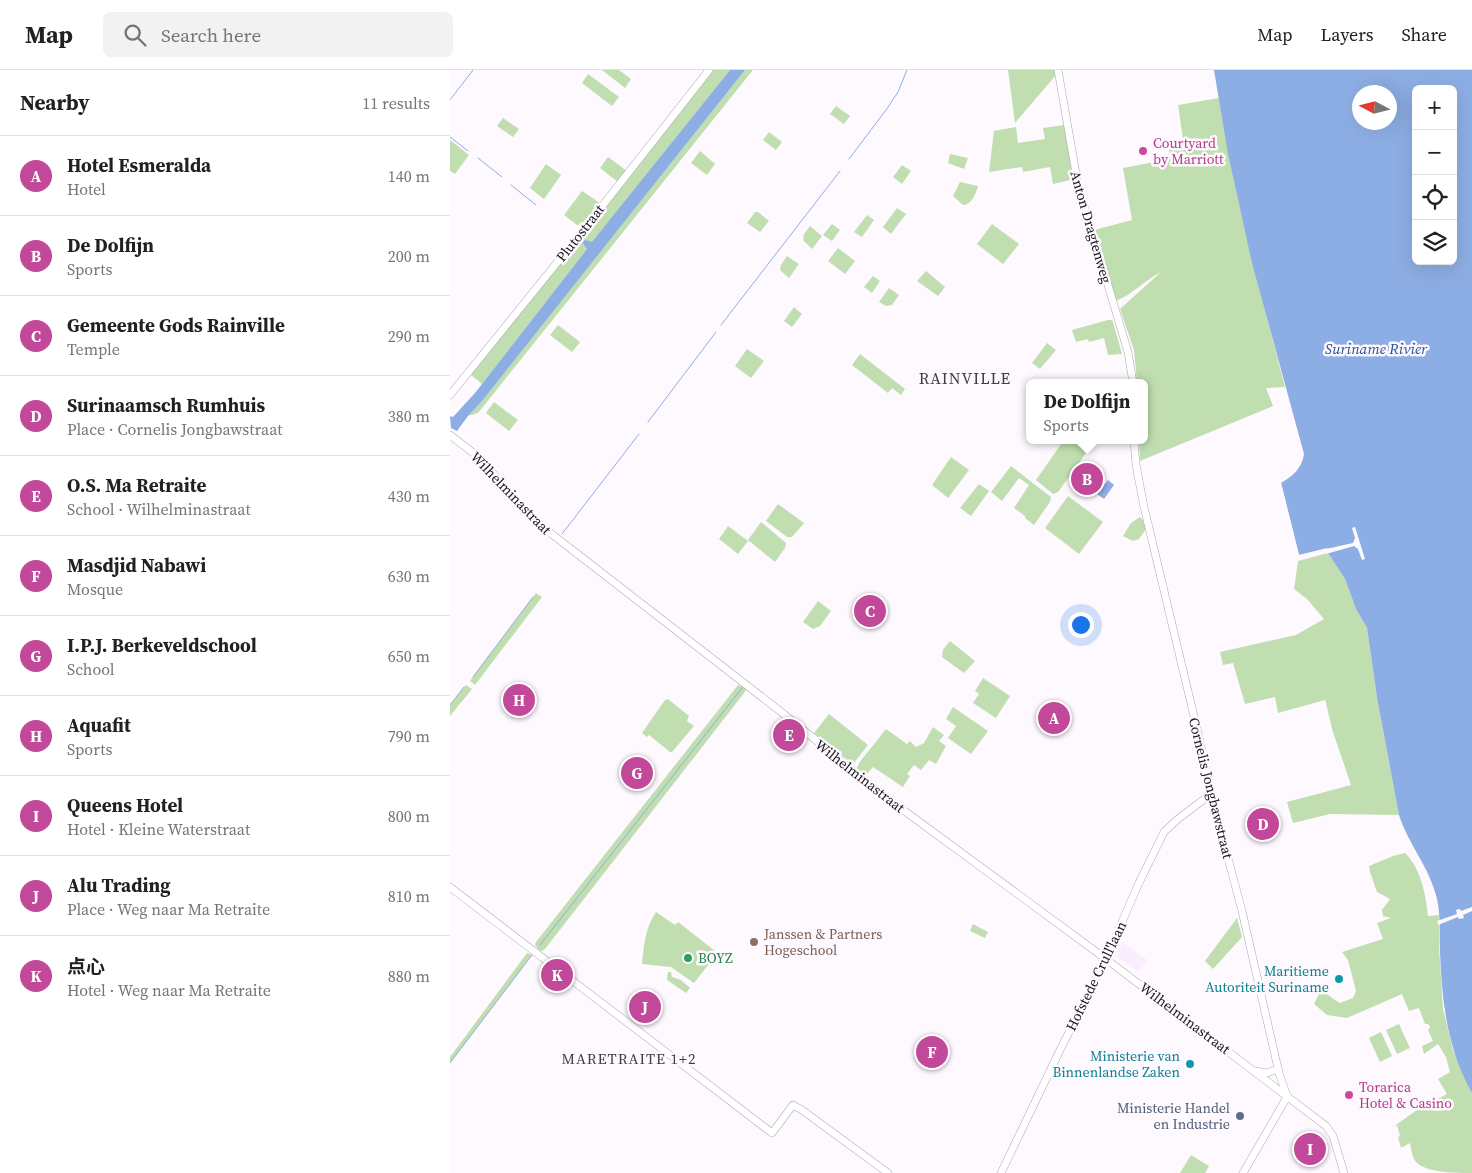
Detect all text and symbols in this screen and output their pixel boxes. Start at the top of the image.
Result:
search box [103,12,453,57]
text: Map [25,18,73,51]
icon: search [121,21,149,49]
text: Search here [161,22,261,48]
text: Map [1257,22,1292,47]
text: Layers [1320,22,1373,47]
text: Share [1401,22,1447,47]
north arrow [1352,85,1397,130]
map controls [1412,85,1457,265]
button: + [1412,85,1457,130]
text: Nearby [20,88,90,117]
text: 11 results [362,92,430,114]
button: − [1412,130,1457,175]
place label: Courtyard by Marriott [1153,133,1224,169]
marker: Courtyard by Marriott [1137,145,1149,157]
text: Hotel Esmeralda [67,152,211,178]
text: A [31,165,41,187]
text: 140 m [388,165,430,187]
street label: Anton Dragtenweg [1065,168,1117,286]
button: locate [1412,175,1457,220]
text: Hotel [67,178,106,200]
street label: Plutostraat [551,200,609,266]
button: layers [1412,220,1457,265]
text: De Dolfijn [67,232,154,258]
text: B [31,245,41,267]
text: 200 m [388,245,430,267]
text: Sports [67,258,112,280]
text: Gemeente Gods Rainville [67,312,285,338]
text: C [31,325,41,347]
text: 290 m [388,325,430,347]
text: Temple [67,338,120,360]
water label: Suriname Rivier [1325,338,1428,359]
district label: RAINVILLE [919,367,1011,389]
popup [1026,379,1148,444]
text: De Dolfijn [1043,388,1131,414]
text: Surinaamsch Rumhuis [67,392,265,418]
text: D [30,405,42,427]
text: 380 m [388,405,430,427]
text: Sports [1043,414,1089,436]
text: Place · Cornelis Jongbawstraat [67,418,283,440]
street label: Wilhelminastraat [466,447,556,539]
pin: B [1071,460,1103,498]
text: O.S. Ma Retraite [67,472,206,498]
text: E [31,485,41,507]
text: 430 m [388,485,430,507]
text: School · Wilhelminastraat [67,498,251,520]
text: Masdjid Nabawi [67,552,206,578]
text: F [31,565,41,587]
text: 630 m [388,565,430,587]
text: Mosque [67,578,123,600]
pin: C [854,592,886,630]
your location [1068,612,1094,638]
text: I.P.J. Berkeveldschool [67,632,257,658]
text: G [31,645,41,667]
text: 650 m [388,645,430,667]
text: School [67,658,115,680]
pin: H [503,681,535,719]
pin: A [1038,699,1070,737]
text: Aquafit [67,712,131,738]
street label: Cornelis Jongbawstraat [1184,715,1238,861]
pin: E [773,716,805,754]
text: H [30,725,42,747]
text: 790 m [388,725,430,747]
street label: Wilhelminastraat [811,735,909,818]
text: Sports [67,738,112,760]
pin: G [621,754,653,792]
text: Queens Hotel [67,792,183,818]
text: I [33,805,39,827]
text: 800 m [388,805,430,827]
pin: D [1247,805,1279,843]
text: Hotel · Kleine Waterstraat [67,818,250,840]
text: Alu Trading [67,872,171,898]
text: J [33,885,39,907]
text: 810 m [388,885,430,907]
text: Place · Weg naar Ma Retraite [67,898,270,920]
street label: Hofstede Crull'laan [1061,917,1131,1034]
place label: Janssen & Partners Hogeschool [763,924,882,960]
marker: Janssen & Partners Hogeschool [748,936,760,948]
place label: BOYZ [698,948,733,968]
marker: BOYZ [682,952,694,964]
text: 点心 [67,953,105,979]
pin: K [541,956,573,994]
place label: Maritieme Autoriteit Suriname [1205,961,1329,997]
text: K [30,965,42,987]
text: 880 m [388,965,430,987]
marker: Maritieme Autoriteit Suriname [1333,973,1345,985]
street label: Wilhelminastraat [1136,977,1235,1059]
text: Hotel · Weg naar Ma Retraite [67,979,271,1001]
pin: J [629,988,661,1026]
pin: F [916,1033,948,1071]
place label: Ministerie van Binnenlandse Zaken [1053,1046,1181,1082]
district label: MARETRAITE 1+2 [561,1048,697,1069]
marker: Ministerie van Binnenlandse Zaken [1184,1058,1196,1070]
place label: Torarica Hotel & Casino [1359,1077,1452,1113]
marker: Torarica Hotel & Casino [1343,1089,1355,1101]
place label: Ministerie Handel en Industrie [1117,1098,1230,1134]
marker: Ministerie Handel en Industrie [1234,1110,1246,1122]
pin: I [1294,1130,1326,1168]

